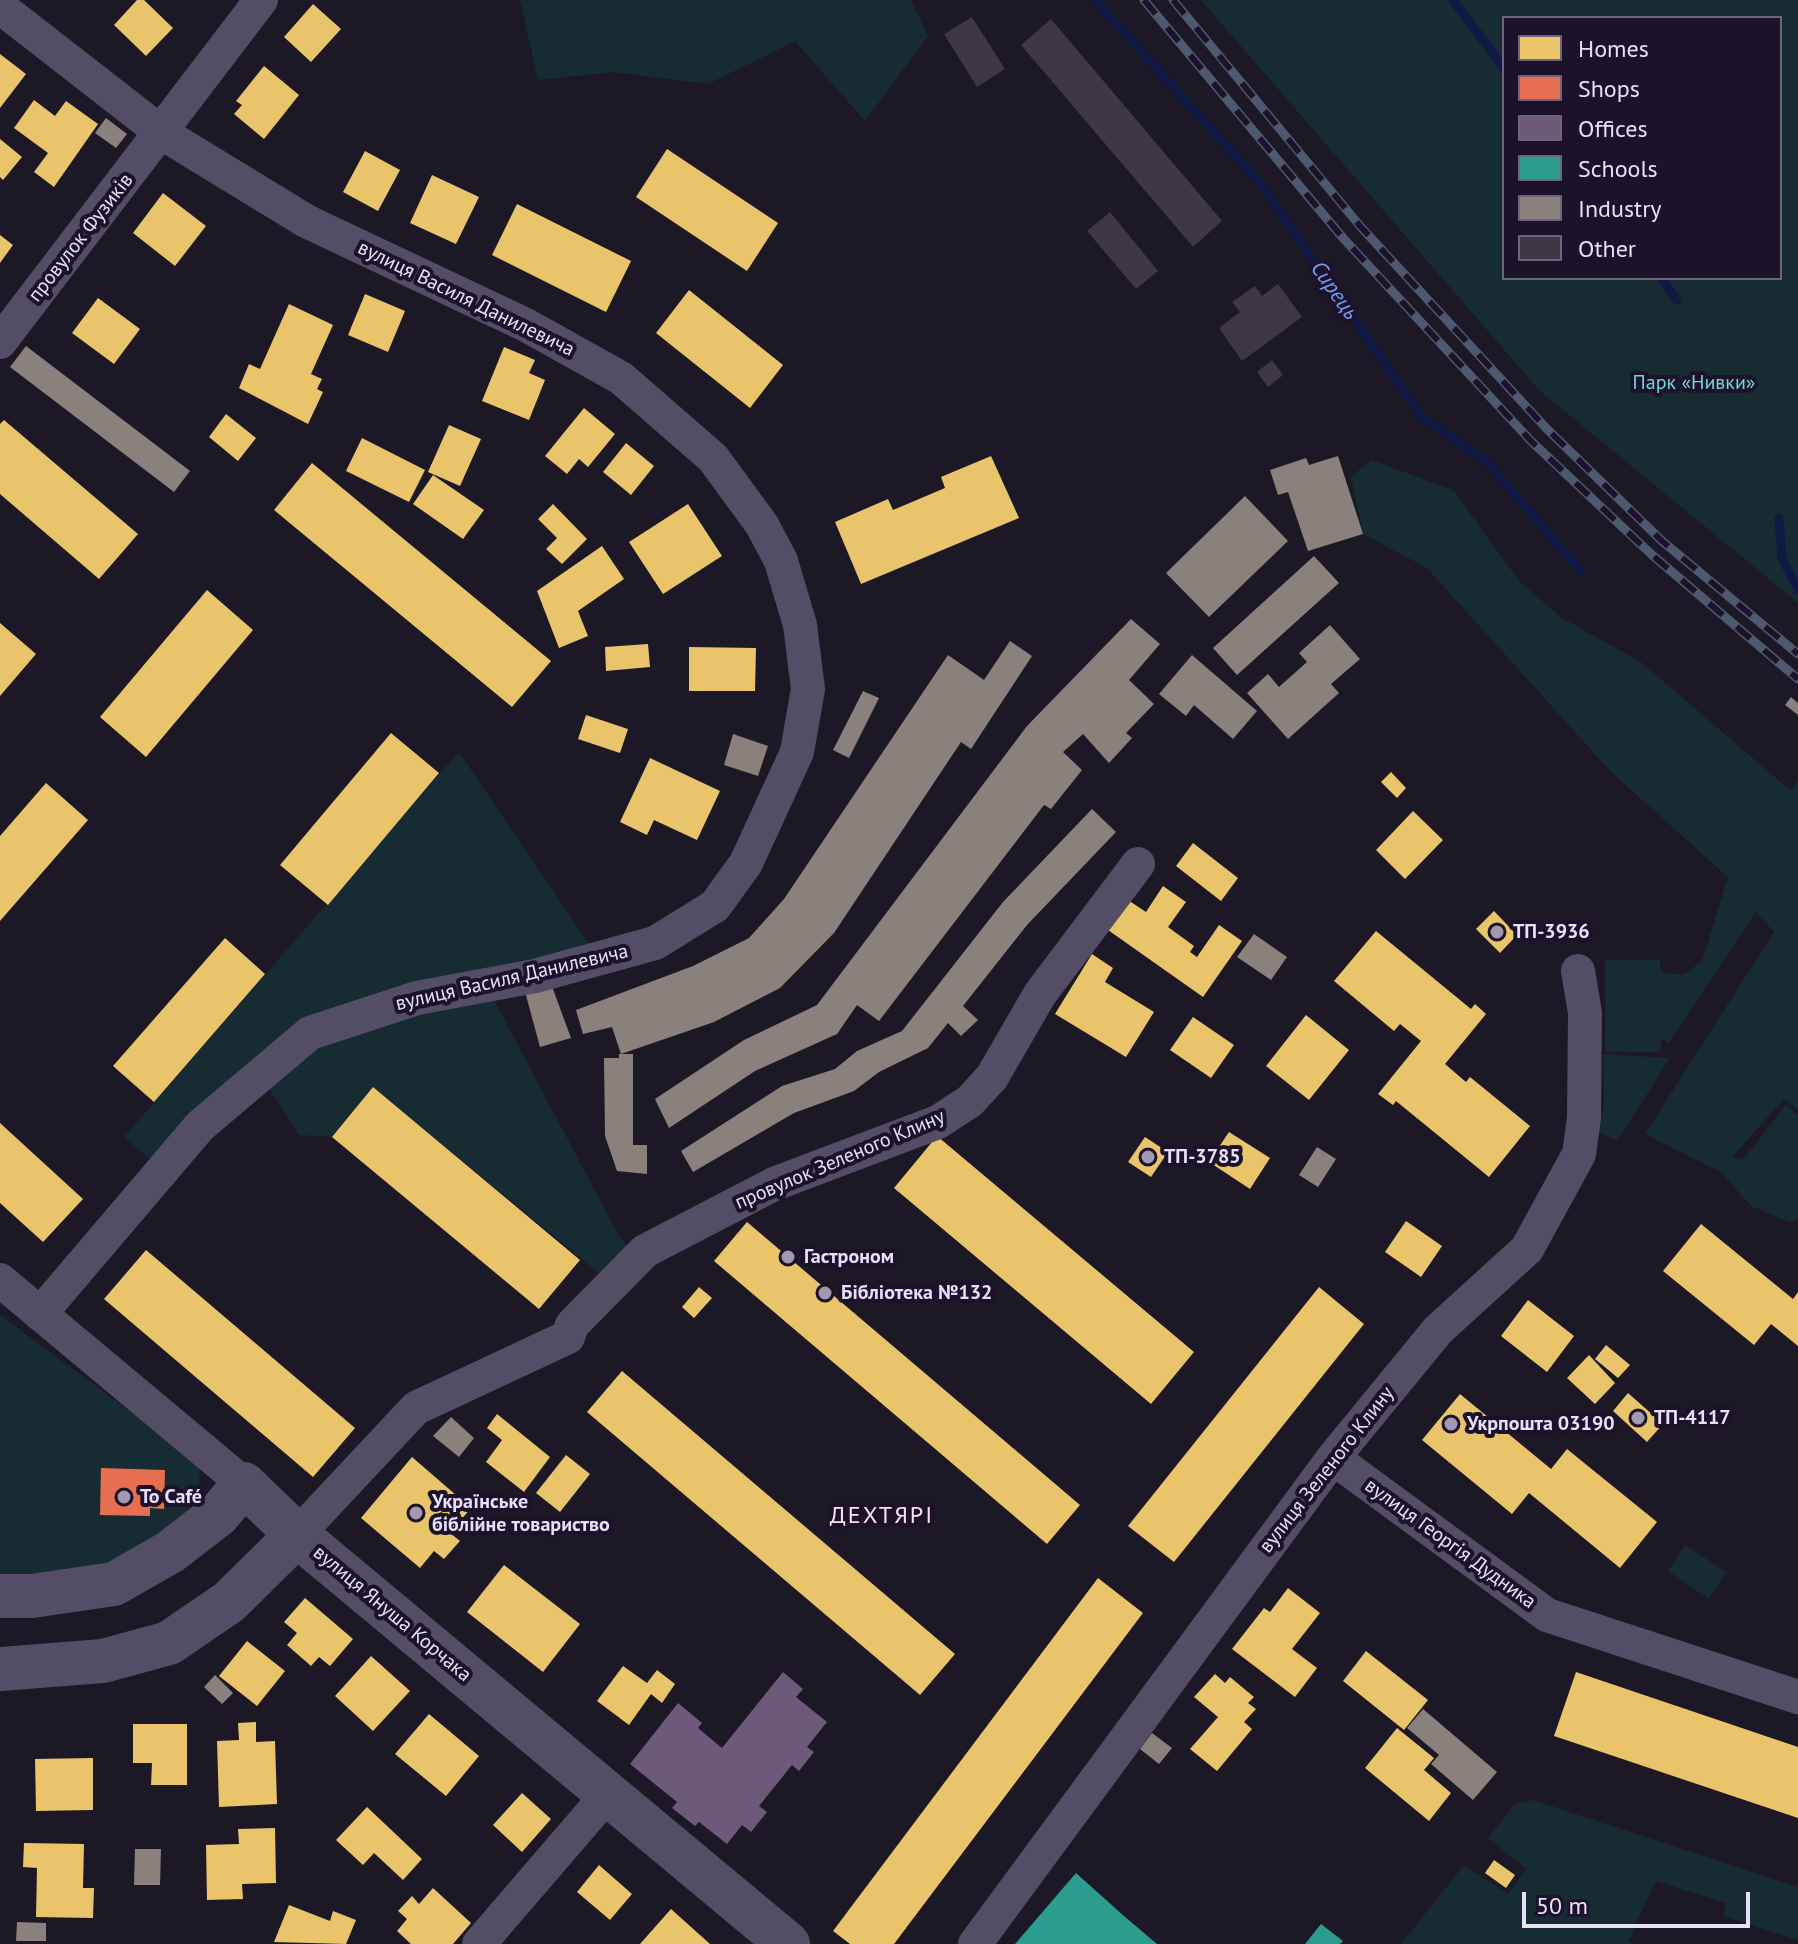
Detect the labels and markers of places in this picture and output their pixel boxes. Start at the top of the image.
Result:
place label: ТП-3936 [1513,920,1590,944]
marker: ТП-3936 [1488,923,1506,941]
place label: ТП-3785 [1164,1145,1241,1169]
marker: ТП-3785 [1139,1148,1157,1166]
place label: Гастроном [804,1245,894,1269]
marker: Гастроном [779,1248,797,1266]
place label: Бібліотека №132 [841,1281,992,1305]
marker: Бібліотека №132 [816,1284,834,1302]
place label: ТП-4117 [1654,1406,1731,1430]
marker: ТП-4117 [1629,1409,1647,1427]
place label: Укрпошта 03190 [1467,1412,1615,1436]
marker: Укрпошта 03190 [1442,1415,1460,1433]
place label: To Café [140,1485,202,1509]
marker: To Café [115,1488,133,1506]
place label: Українське біблійне товариство [432,1490,610,1537]
marker: Українське біблійне товариство [407,1504,425,1522]

